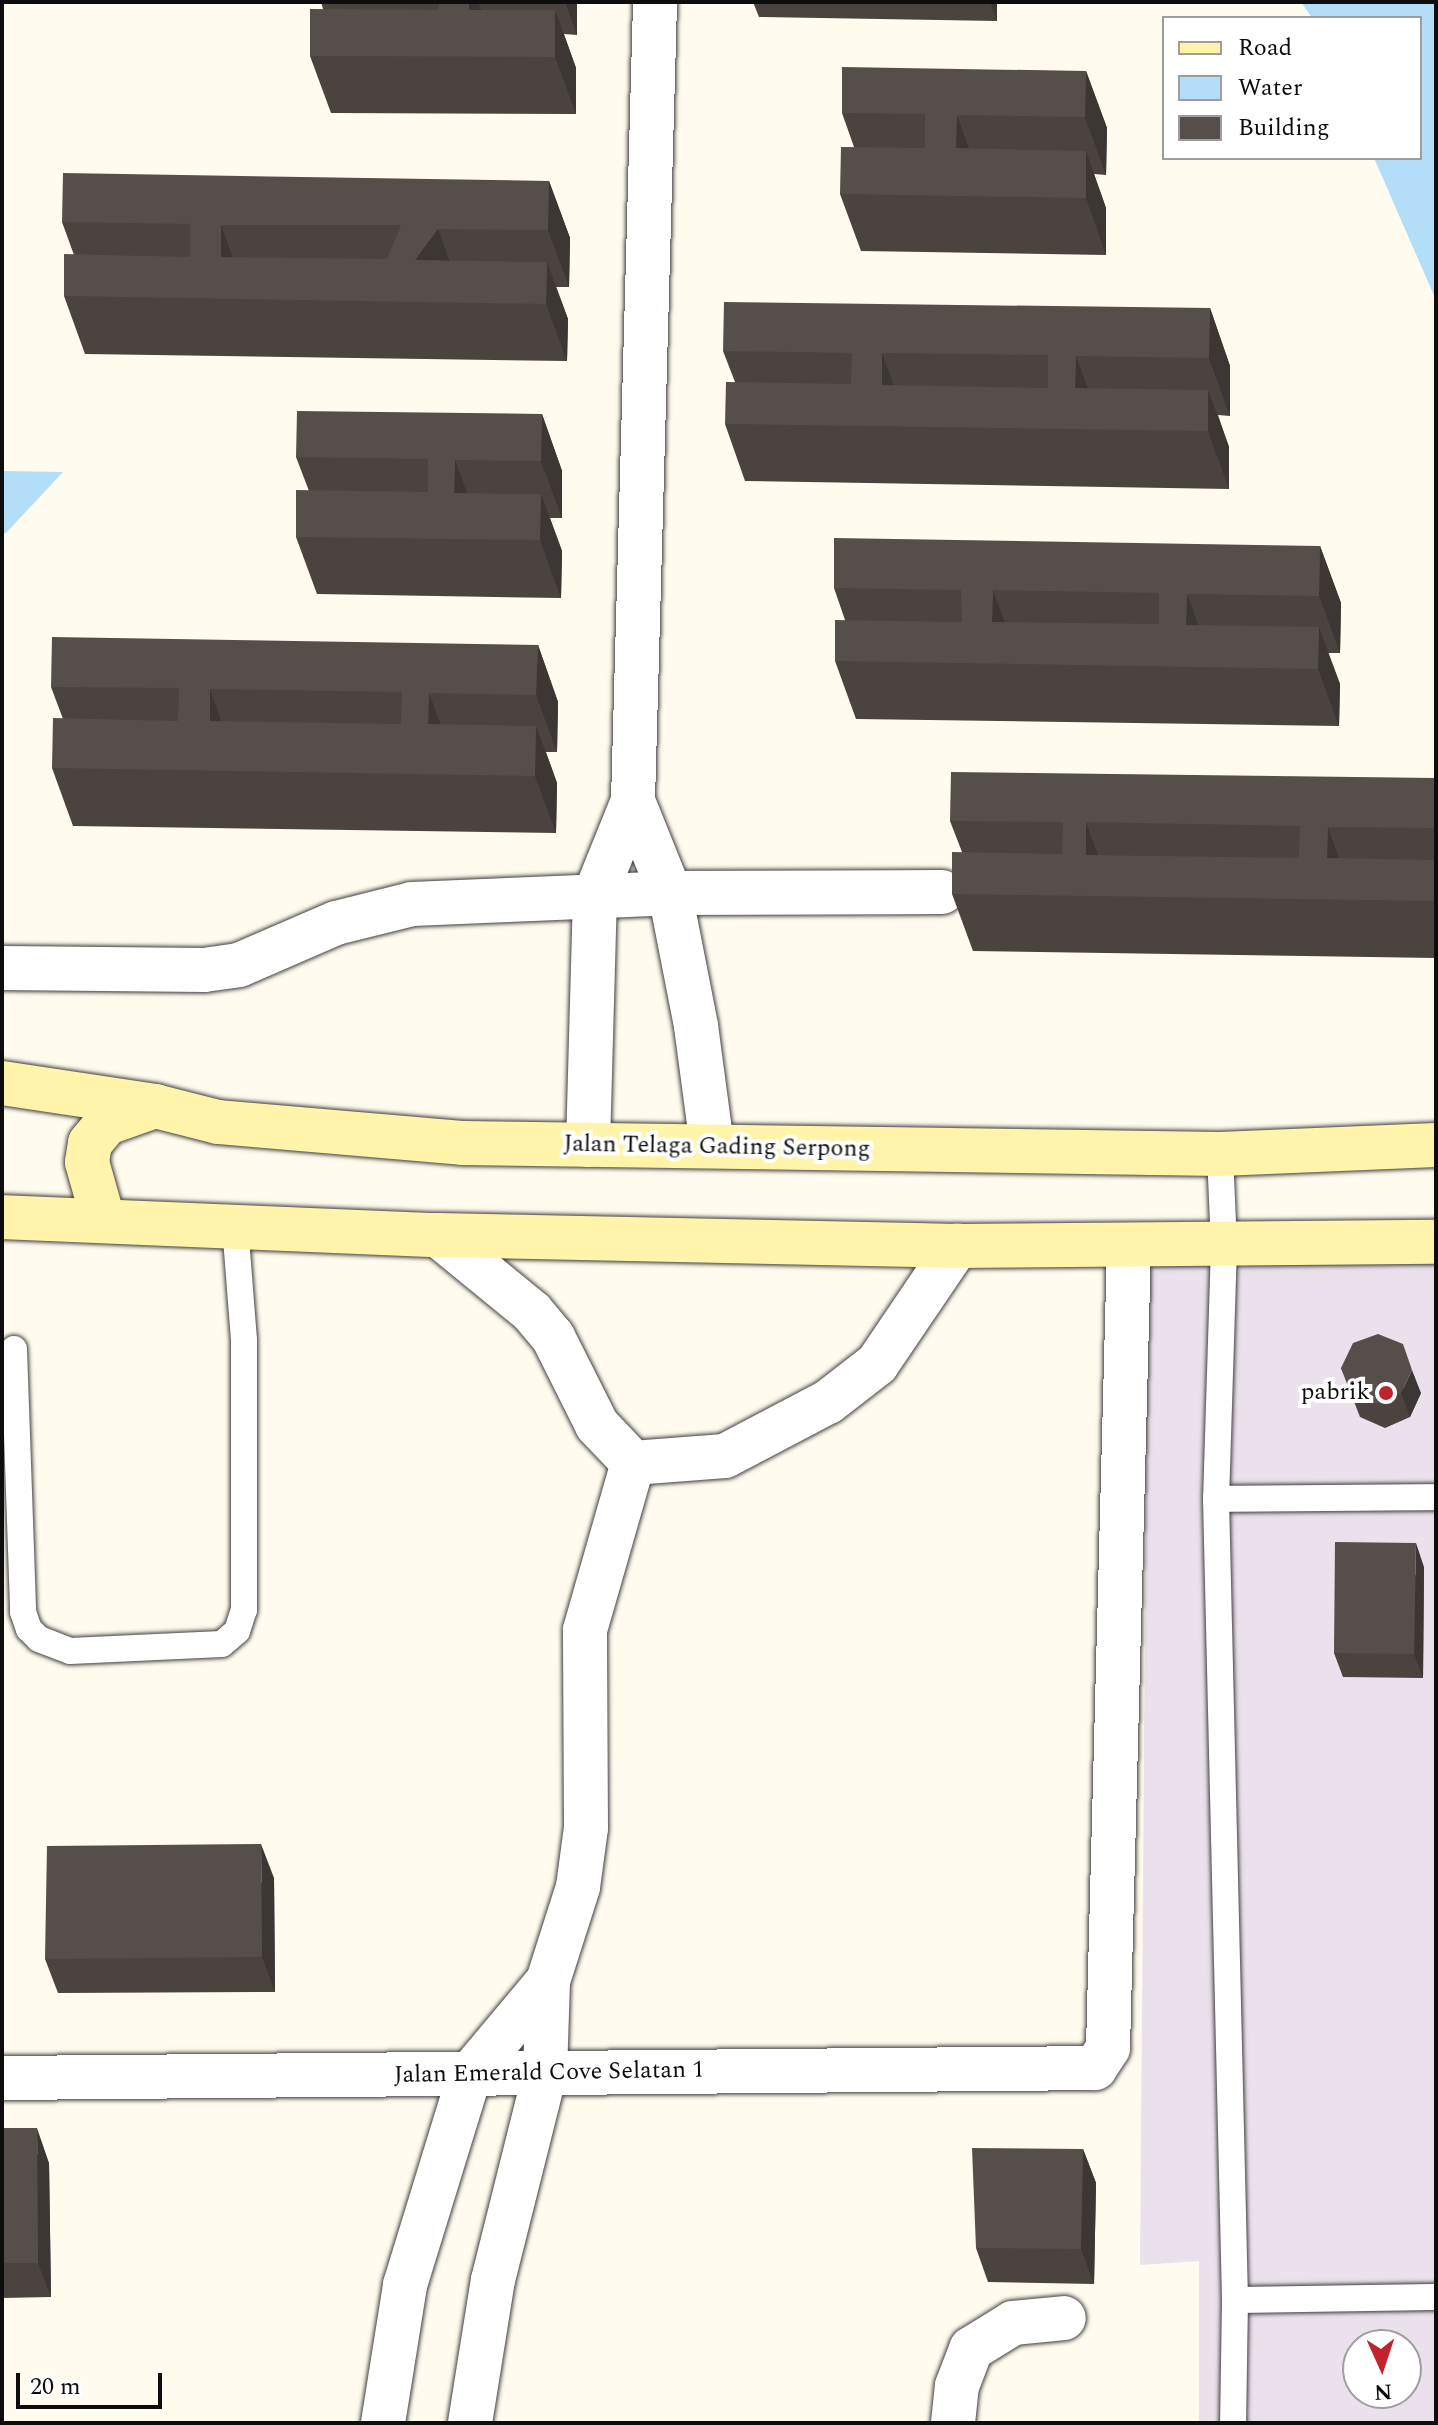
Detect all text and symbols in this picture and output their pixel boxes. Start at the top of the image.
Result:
legend [1162,16,1422,160]
text: Road [1238,30,1292,66]
text: Water [1238,70,1302,106]
text: Building [1238,110,1330,146]
street label: Jalan Telaga Gading Serpong [563,1130,871,1164]
place label: pabrik [1301,1379,1370,1407]
marker: pabrik [1377,1384,1395,1402]
street label: Jalan Emerald Cove Selatan 1 [394,2056,704,2090]
north arrow [1342,2329,1422,2409]
scale bar [20,2357,166,2407]
text: 20 m [30,2369,81,2405]
text: N [1373,2375,1393,2408]

